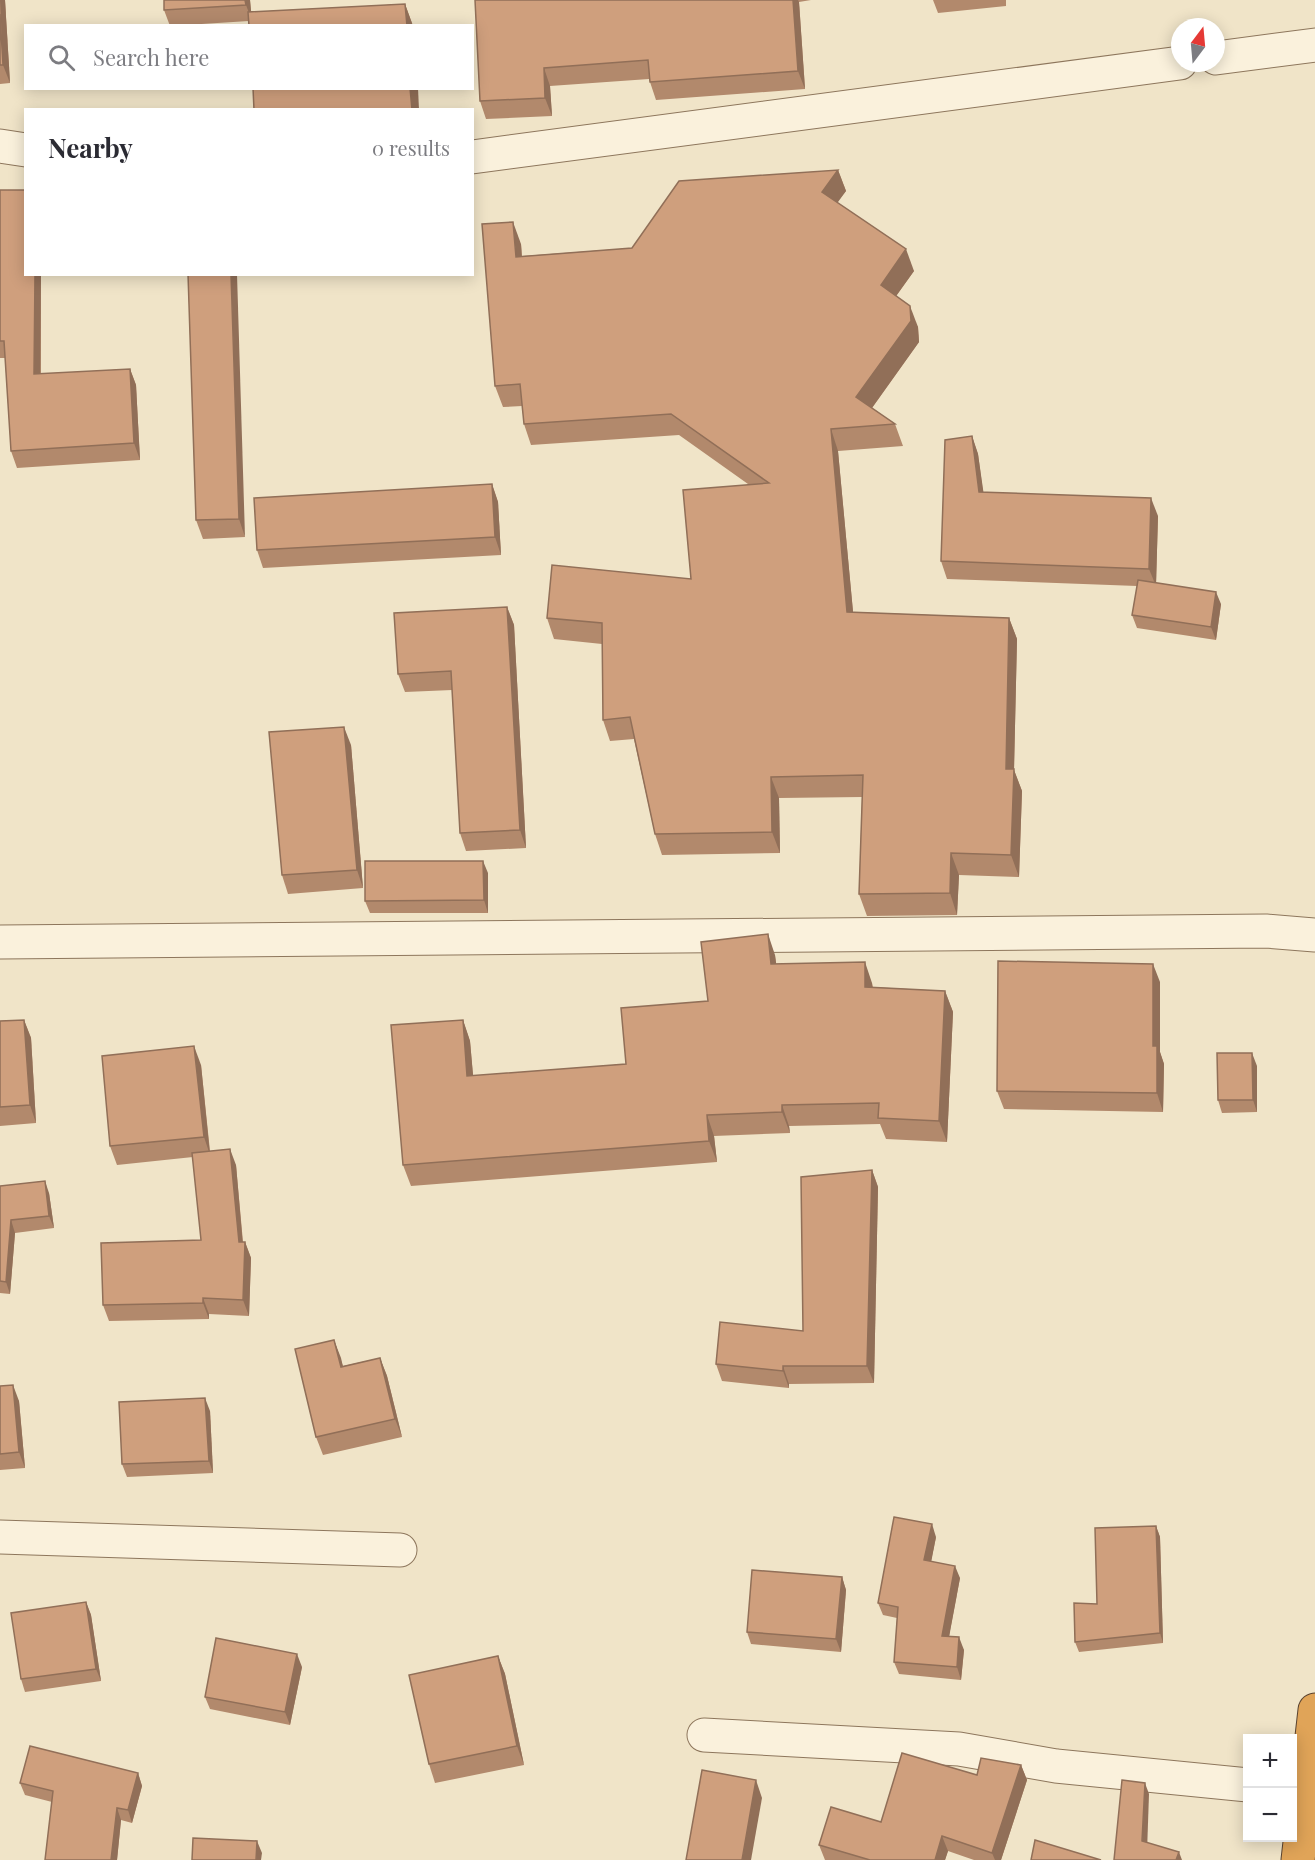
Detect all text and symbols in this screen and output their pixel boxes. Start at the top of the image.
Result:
north arrow [1171,18,1225,72]
search box [24,24,474,90]
icon: search [45,41,78,74]
text: Search here [93,42,209,72]
text: Nearby [48,130,133,165]
text: 0 results [372,134,450,161]
map controls [1243,1734,1297,1842]
button: + [1243,1734,1297,1788]
button: − [1243,1788,1297,1842]

